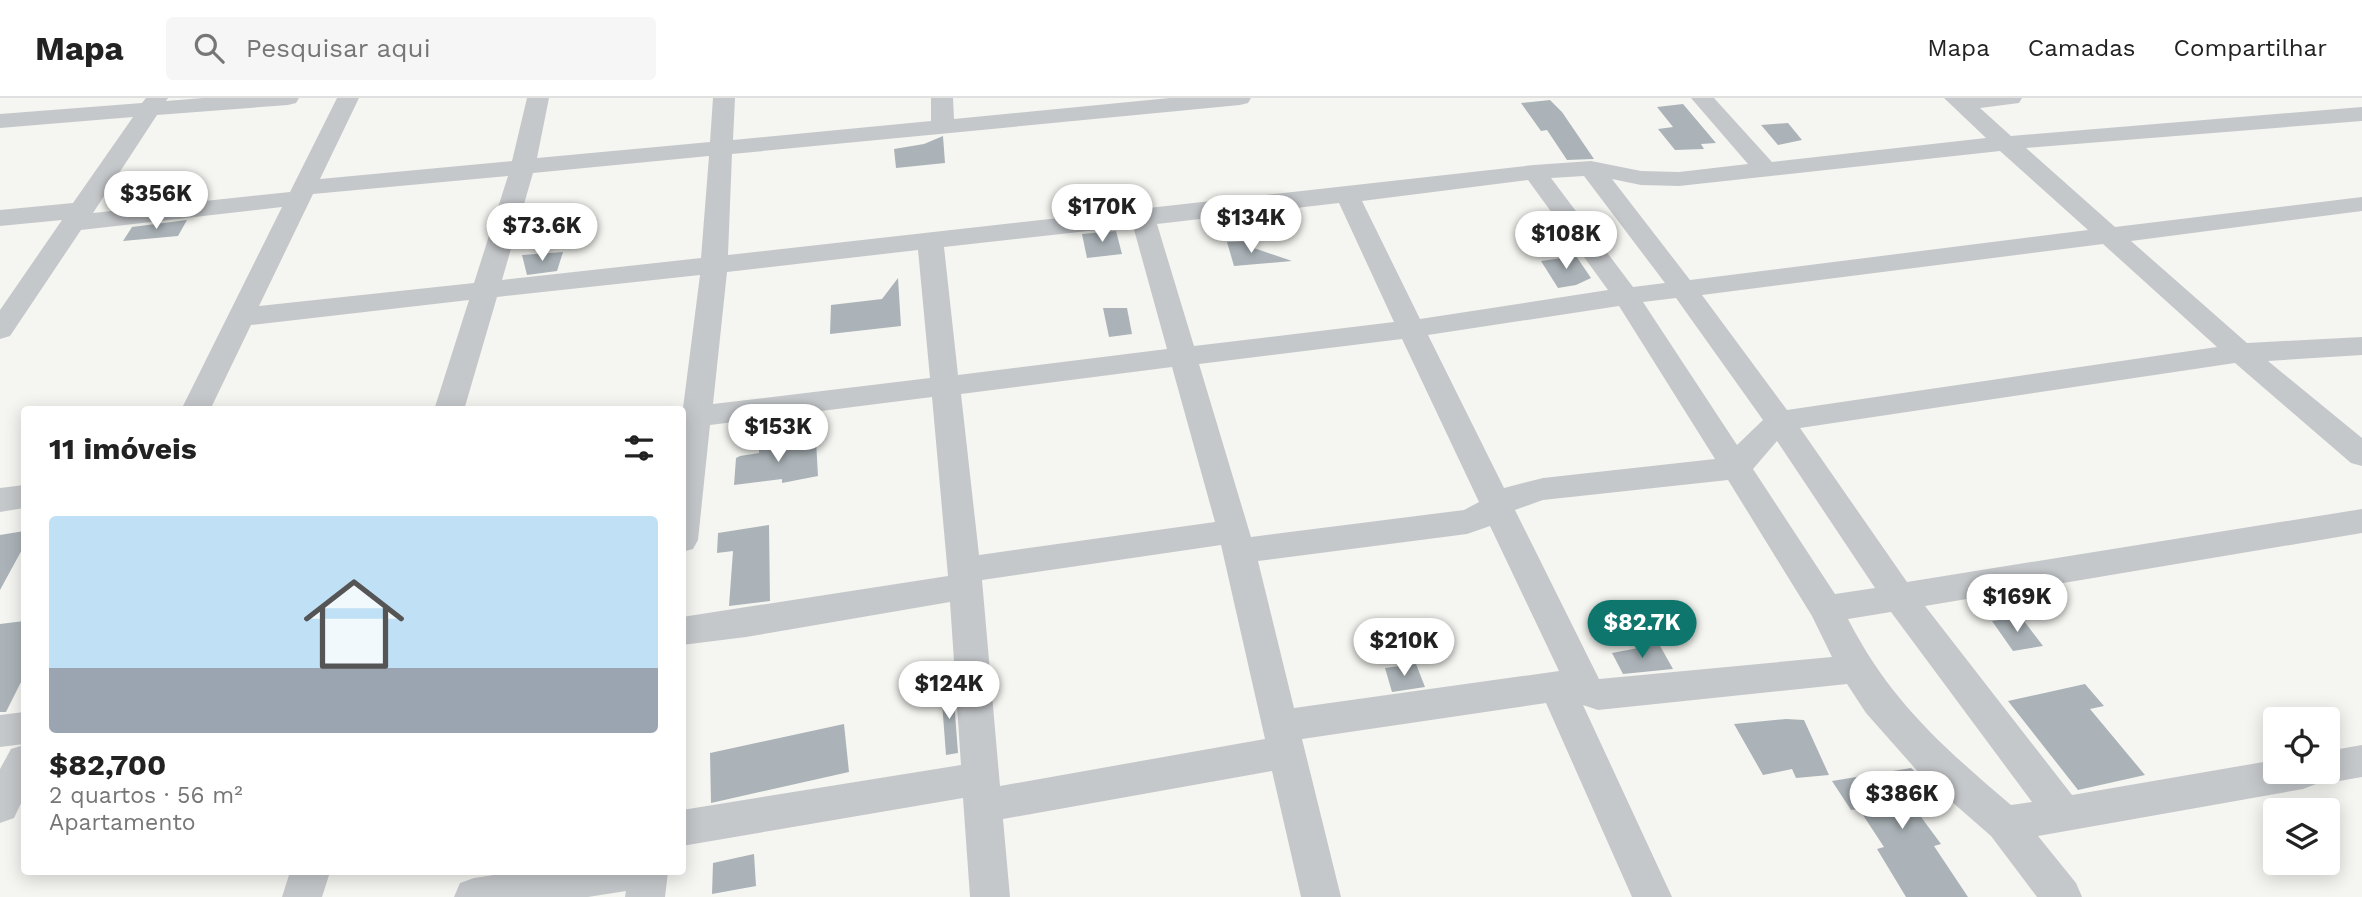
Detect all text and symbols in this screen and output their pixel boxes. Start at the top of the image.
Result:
search box [166,17,656,80]
text: Mapa [35,29,124,68]
icon: search [190,29,228,67]
text: Pesquisar aqui [246,33,431,63]
text: Mapa [1927,34,1990,62]
text: Camadas [2028,34,2136,62]
text: Compartilhar [2174,34,2327,62]
pin: $356K [107,172,205,231]
text: $356K [120,180,192,207]
pin: $170K [1053,184,1151,244]
text: $170K [1068,193,1136,220]
pin: $134K [1202,195,1300,255]
pin: $73.6K [485,204,599,263]
text: $134K [1216,204,1286,231]
text: $73.6K [502,212,582,239]
pin: $108K [1517,212,1615,271]
text: $108K [1531,220,1601,247]
pin: $153K [729,404,827,464]
text: $153K [744,413,812,440]
icon: filters [620,429,658,467]
text: 11 imóveis [49,431,197,466]
icon: home [291,561,417,687]
pin: $169K [1968,574,2066,634]
text: $169K [1983,583,2051,610]
pin: $82.7K [1585,601,1699,660]
text: $82.7K [1604,609,1680,636]
pin: $210K [1355,618,1453,678]
text: $210K [1369,627,1439,654]
pin: $124K [900,662,998,721]
text: $124K [915,670,983,697]
map controls [2263,707,2340,875]
button: locate [2263,707,2340,784]
text: $82,700 [49,747,166,782]
pin: $386K [1853,772,1951,831]
text: $386K [1866,780,1938,807]
text: 2 quartos · 56 m² [49,782,243,809]
button: layers [2263,798,2340,875]
text: Apartamento [49,809,196,836]

